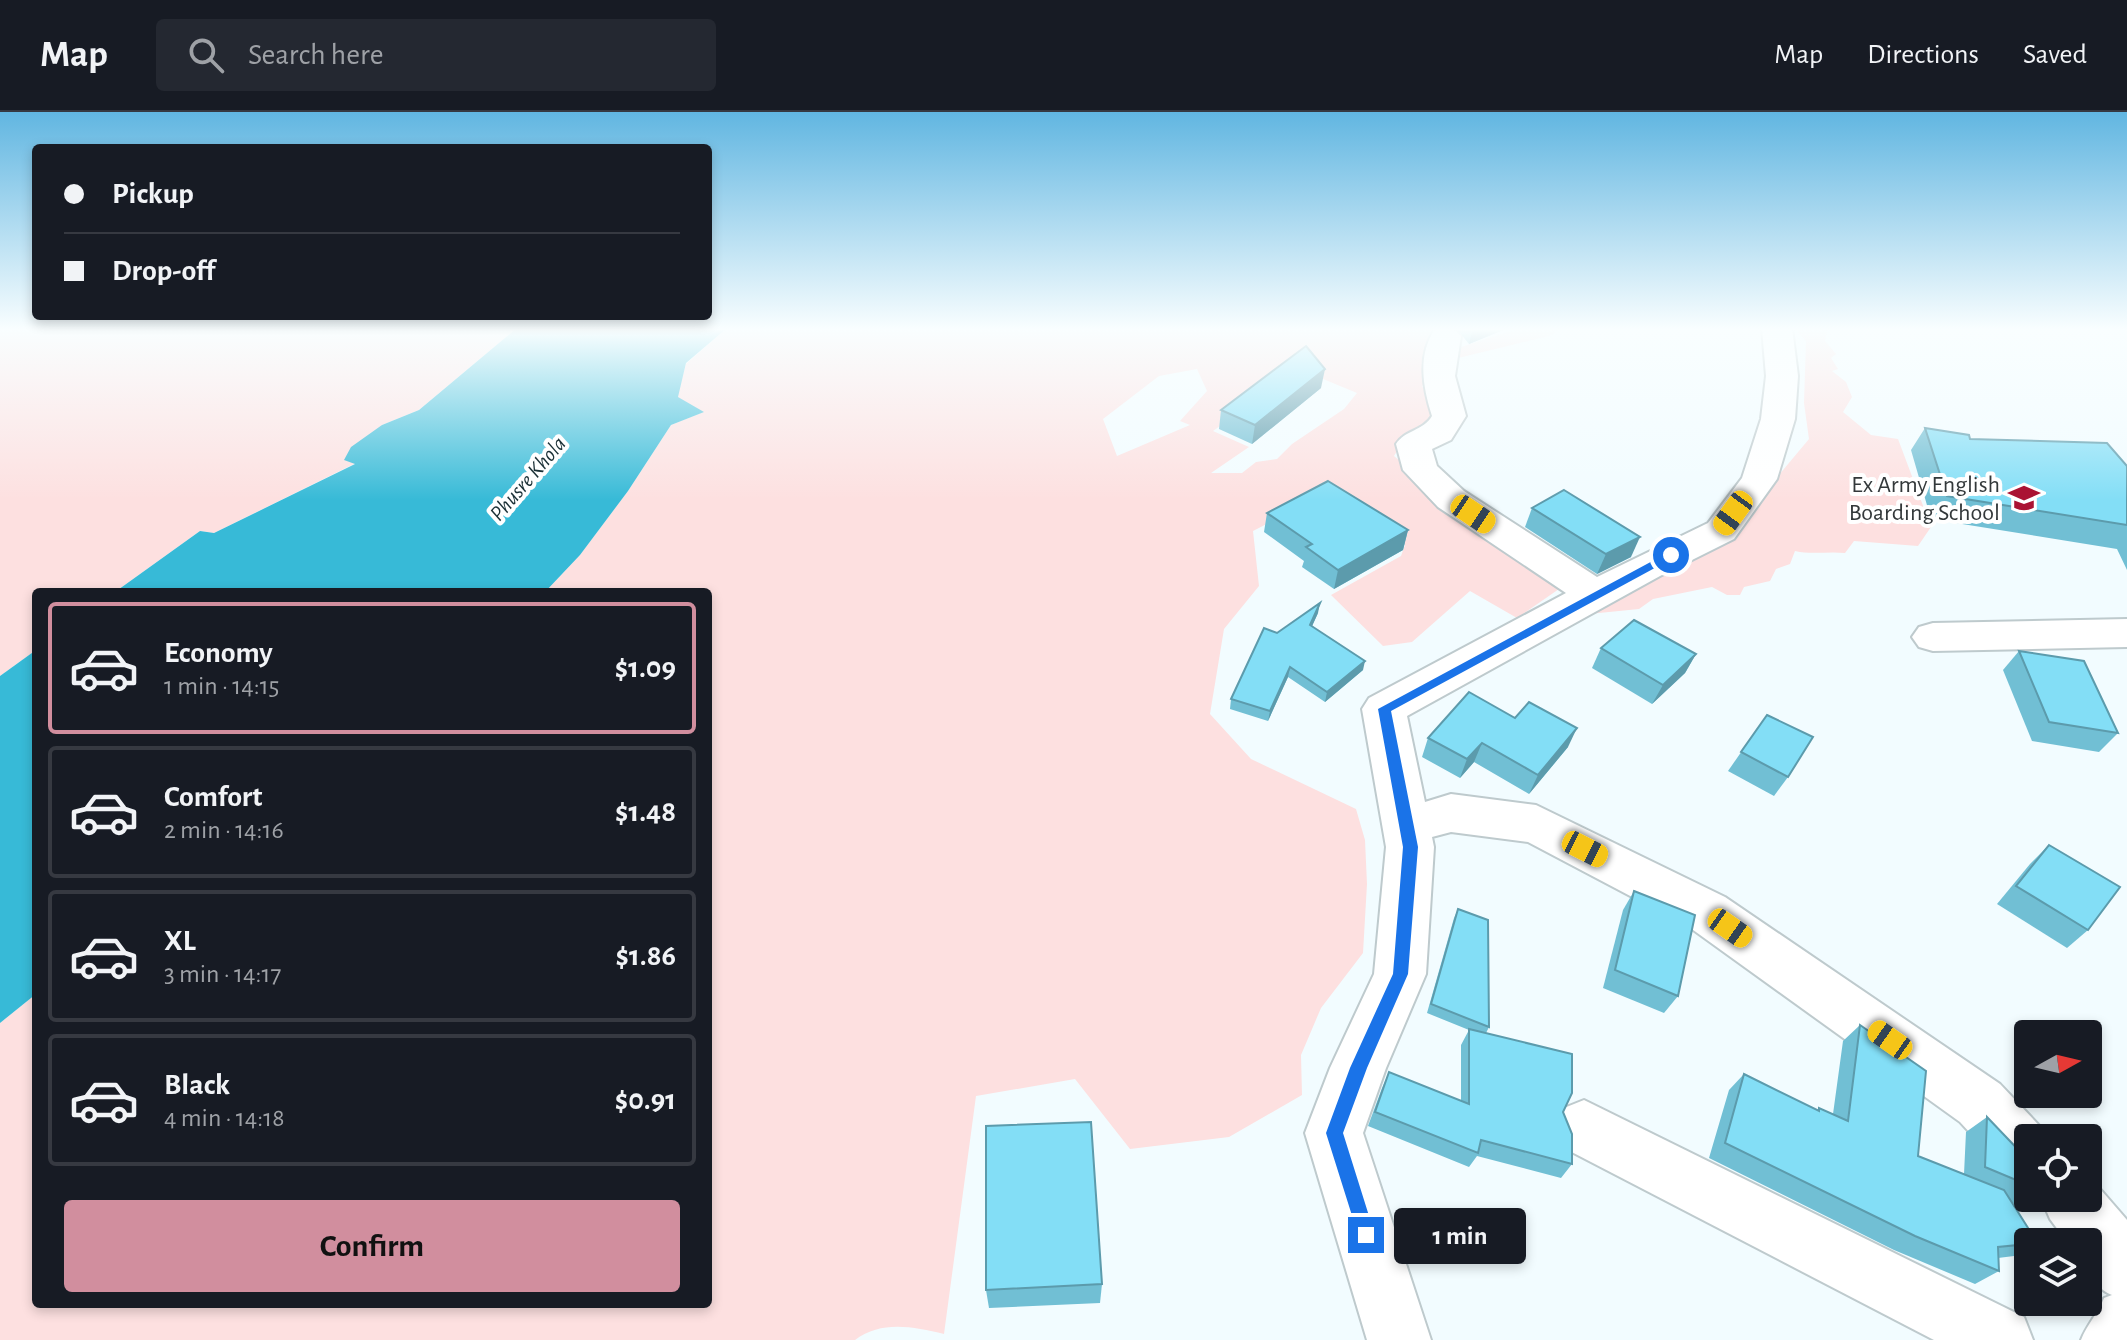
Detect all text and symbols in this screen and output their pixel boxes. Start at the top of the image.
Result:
search box [156,19,716,91]
icon: search [184,33,228,77]
text: Map [40,36,108,74]
text: Search here [248,40,384,70]
text: Map [1774,41,1823,69]
text: Directions [1867,41,1979,69]
text: Saved [2023,41,2087,69]
text: Pickup [112,179,194,209]
text: Drop-off [112,256,215,286]
water label: Phusre Khola [486,433,570,525]
place label: Ex Army English Boarding School [1849,473,2000,525]
school or university icon: Ex Army English Boarding School [2007,481,2041,515]
car [1709,487,1757,539]
car [1446,491,1500,537]
route start [1653,537,1689,573]
icon: car [68,632,140,704]
text: Economy [164,638,273,668]
text: $1.09 [615,653,676,683]
text: 1 min · 14:15 [164,673,280,699]
icon: car [68,776,140,848]
text: Comfort [164,782,263,812]
text: $1.48 [615,797,676,827]
text: 2 min · 14:16 [164,817,284,843]
car [1558,827,1612,871]
car [1703,904,1757,952]
icon: car [68,920,140,992]
text: XL [164,926,196,956]
text: $1.86 [616,941,676,971]
text: 3 min · 14:17 [164,961,281,987]
car [1863,1016,1917,1064]
north arrow [2014,1020,2102,1108]
map controls [2014,1020,2102,1316]
icon: car [68,1064,140,1136]
text: Black [164,1070,230,1100]
text: $0.91 [615,1085,676,1115]
text: 4 min · 14:18 [164,1105,285,1131]
button: locate [2014,1124,2102,1212]
button: Confirm [64,1200,680,1292]
callout: 1 min [1394,1207,1526,1263]
route end [1348,1217,1384,1253]
text: 1 min [1433,1223,1487,1249]
button: layers [2014,1228,2102,1316]

